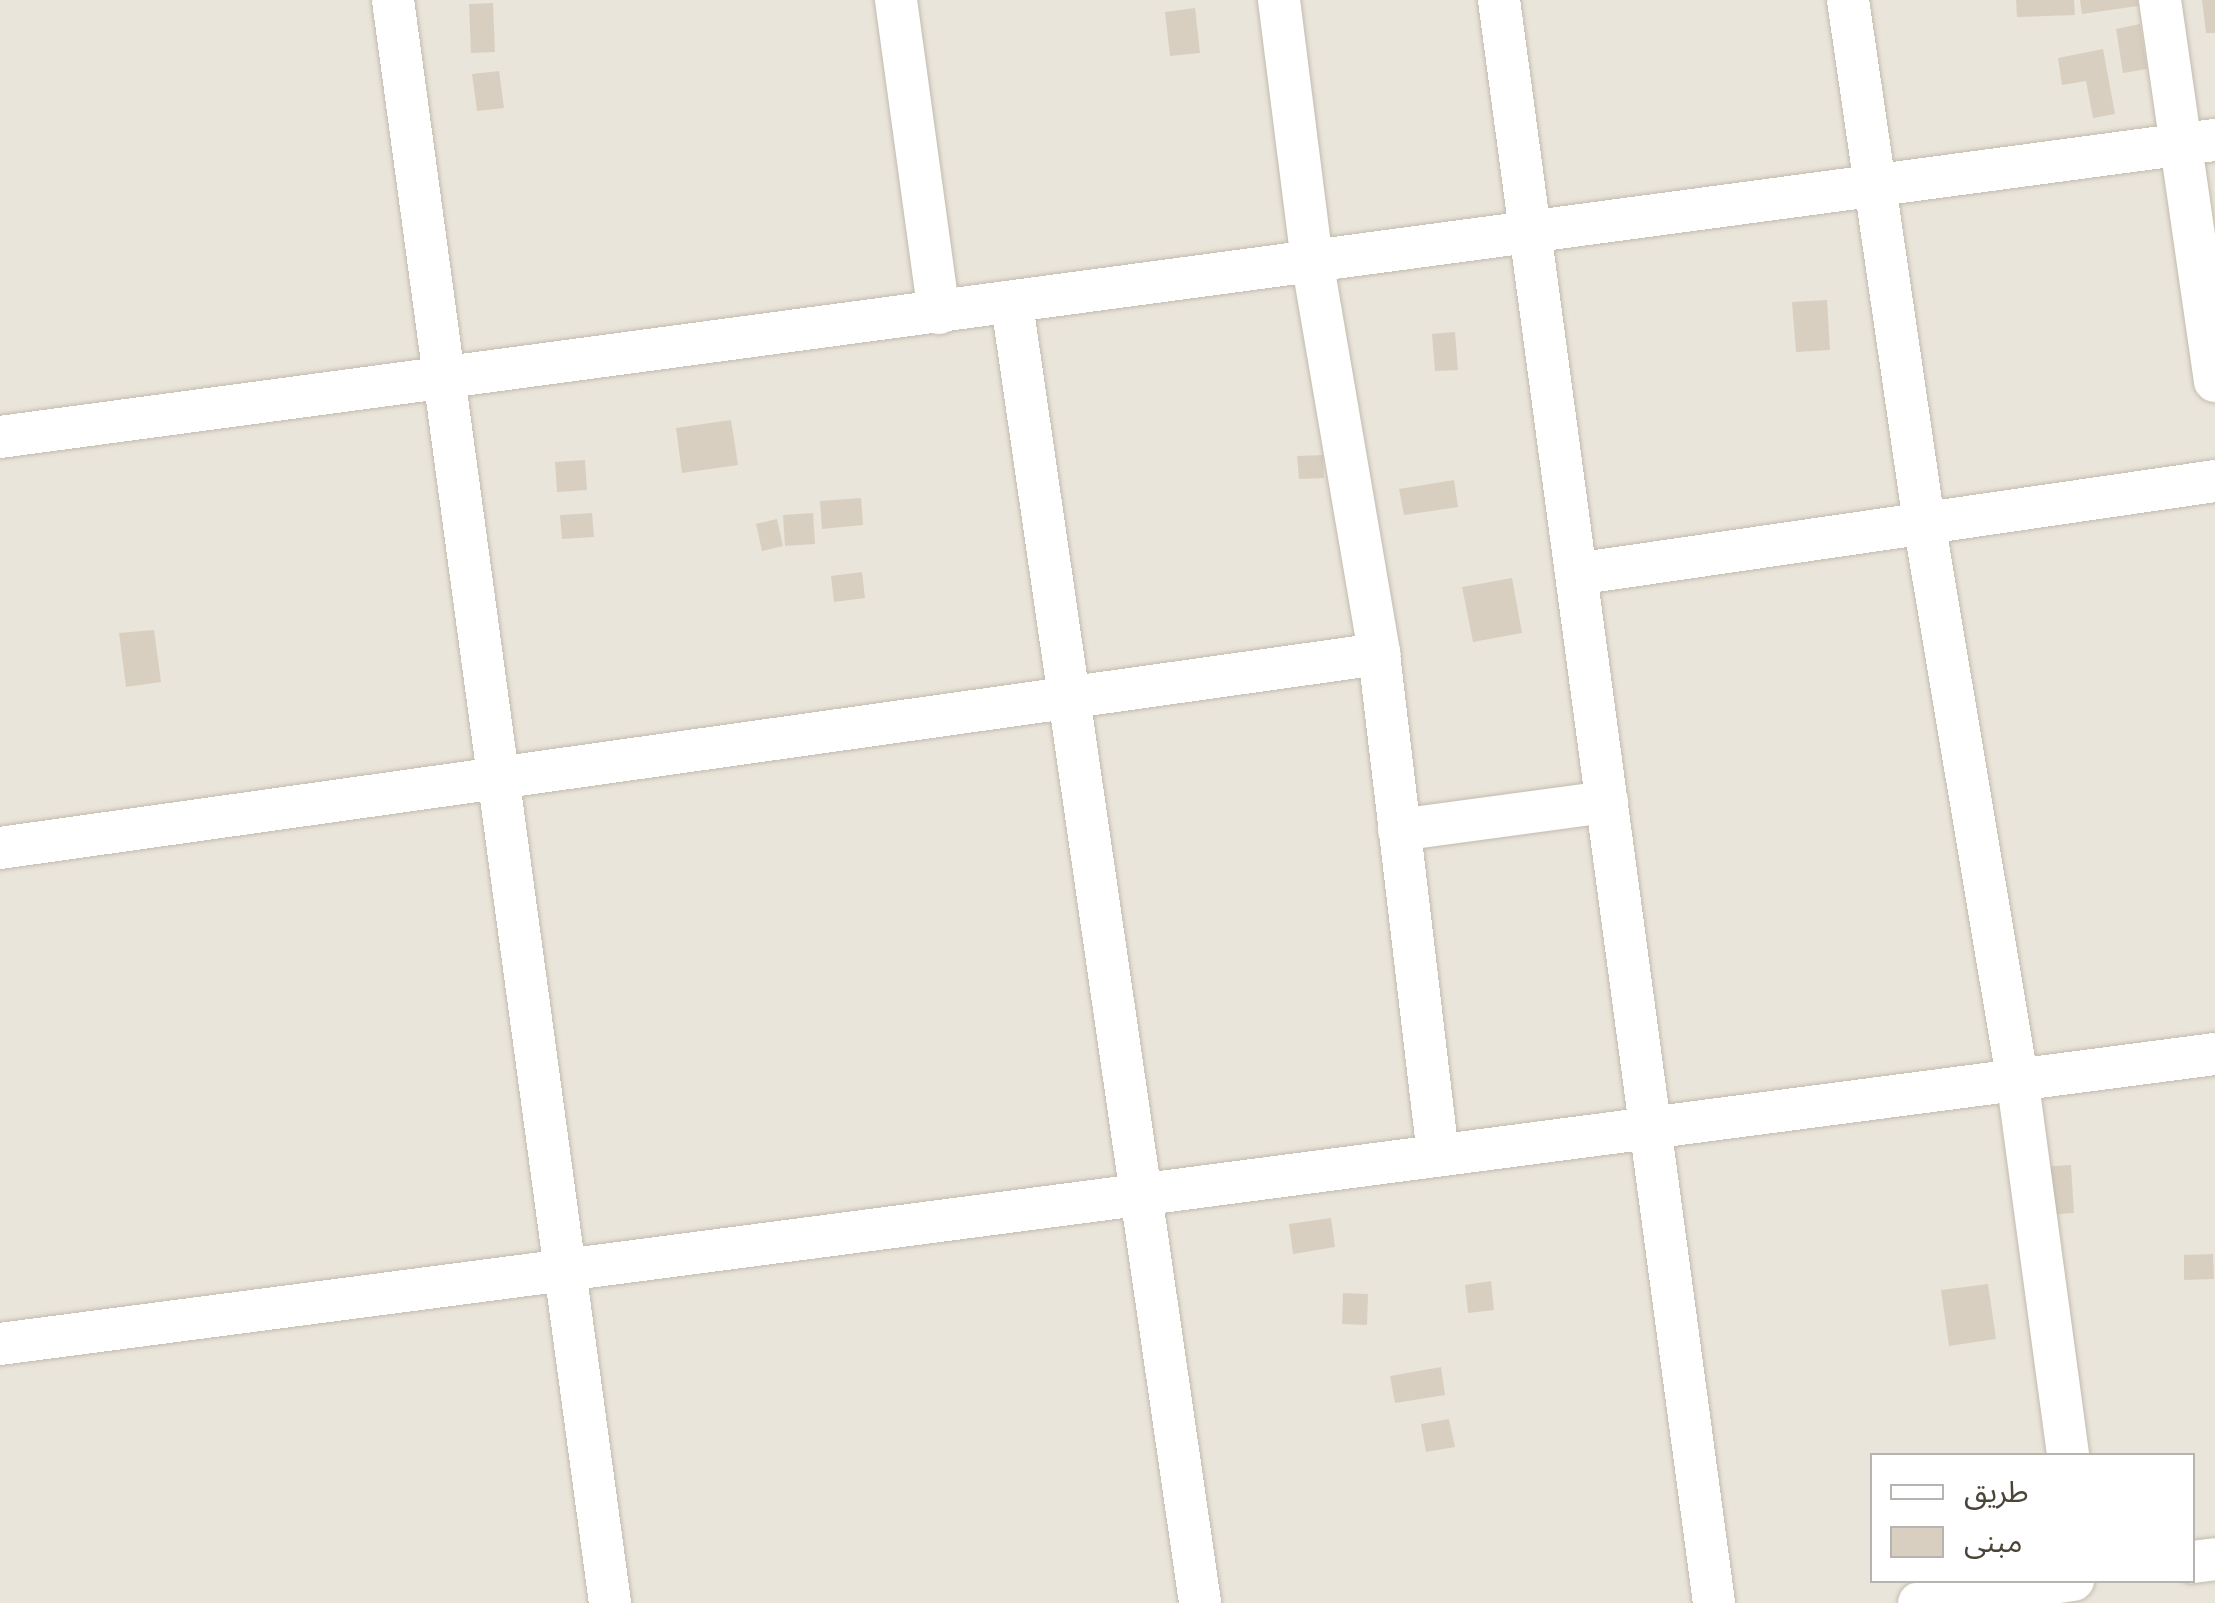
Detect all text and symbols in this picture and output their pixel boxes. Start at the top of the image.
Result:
legend [1870,1453,2195,1583]
text: طريق [1964,1472,2029,1508]
text: مبنى [1964,1522,2022,1558]

